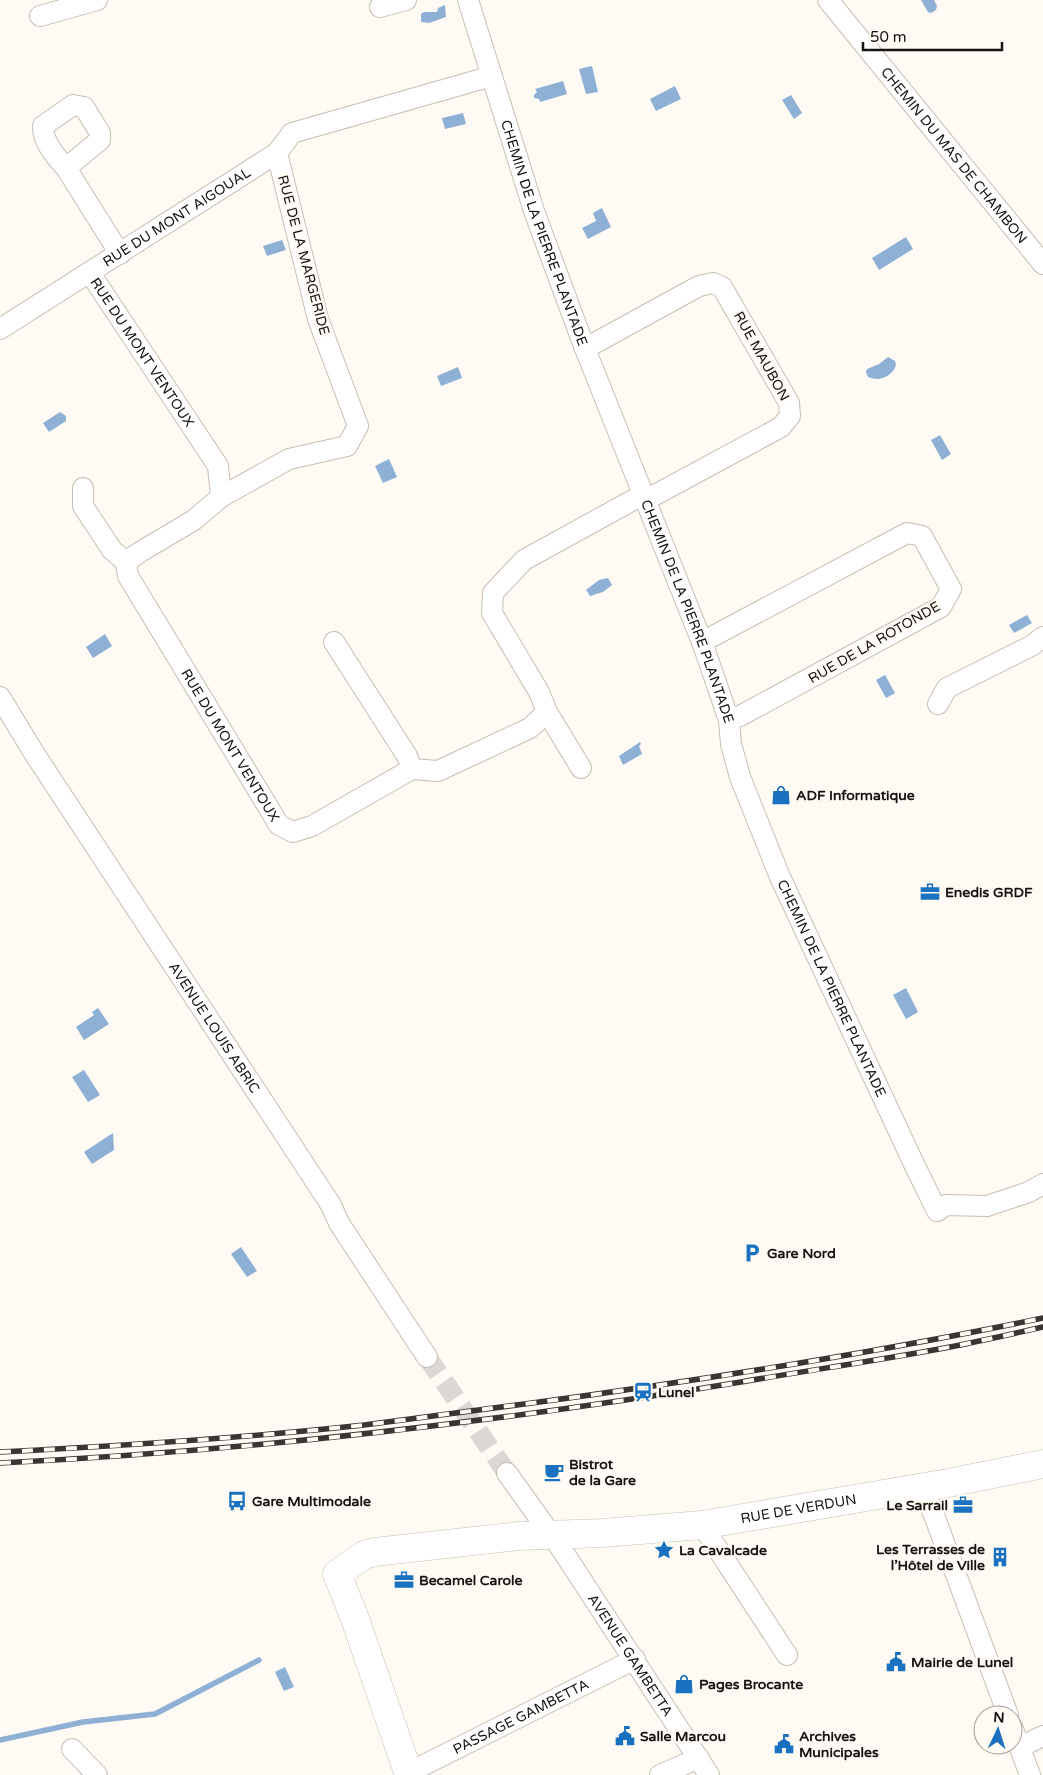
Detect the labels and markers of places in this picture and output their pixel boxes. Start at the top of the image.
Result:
shop icon: ADF Informatique [770,784,792,806]
place label: ADF Informatique [796,787,915,804]
office icon: Enedis GRDF [919,881,941,903]
place label: Enedis GRDF [945,884,1033,901]
parking icon: Gare Nord [741,1242,763,1264]
place label: Gare Nord [767,1245,836,1262]
station icon: Lunel [632,1381,654,1403]
place label: Lunel [658,1384,695,1401]
place label: Bistrot de la Gare [569,1456,636,1489]
cafe icon: Bistrot de la Gare [543,1461,565,1483]
bus stop icon: Gare Multimodale [226,1490,248,1512]
place label: Gare Multimodale [252,1493,371,1510]
office icon: Le Sarrail [952,1494,974,1516]
place label: Le Sarrail [886,1497,948,1514]
place icon: La Cavalcade [653,1539,675,1561]
place label: Les Terrasses de l’Hôtel de Ville [876,1541,985,1574]
place label: La Cavalcade [679,1542,767,1559]
building icon: Les Terrasses de l’Hôtel de Ville [989,1546,1011,1568]
office icon: Becamel Carole [393,1569,415,1591]
place label: Becamel Carole [419,1572,523,1589]
public building icon: Mairie de Lunel [885,1651,907,1673]
place label: Mairie de Lunel [911,1654,1013,1671]
shop icon: Pages Brocante [673,1673,695,1695]
place label: Pages Brocante [699,1676,803,1693]
public building icon: Salle Marcou [614,1725,636,1747]
place label: Salle Marcou [640,1728,726,1745]
place label: Archives Municipales [799,1728,879,1761]
public building icon: Archives Municipales [773,1733,795,1755]

